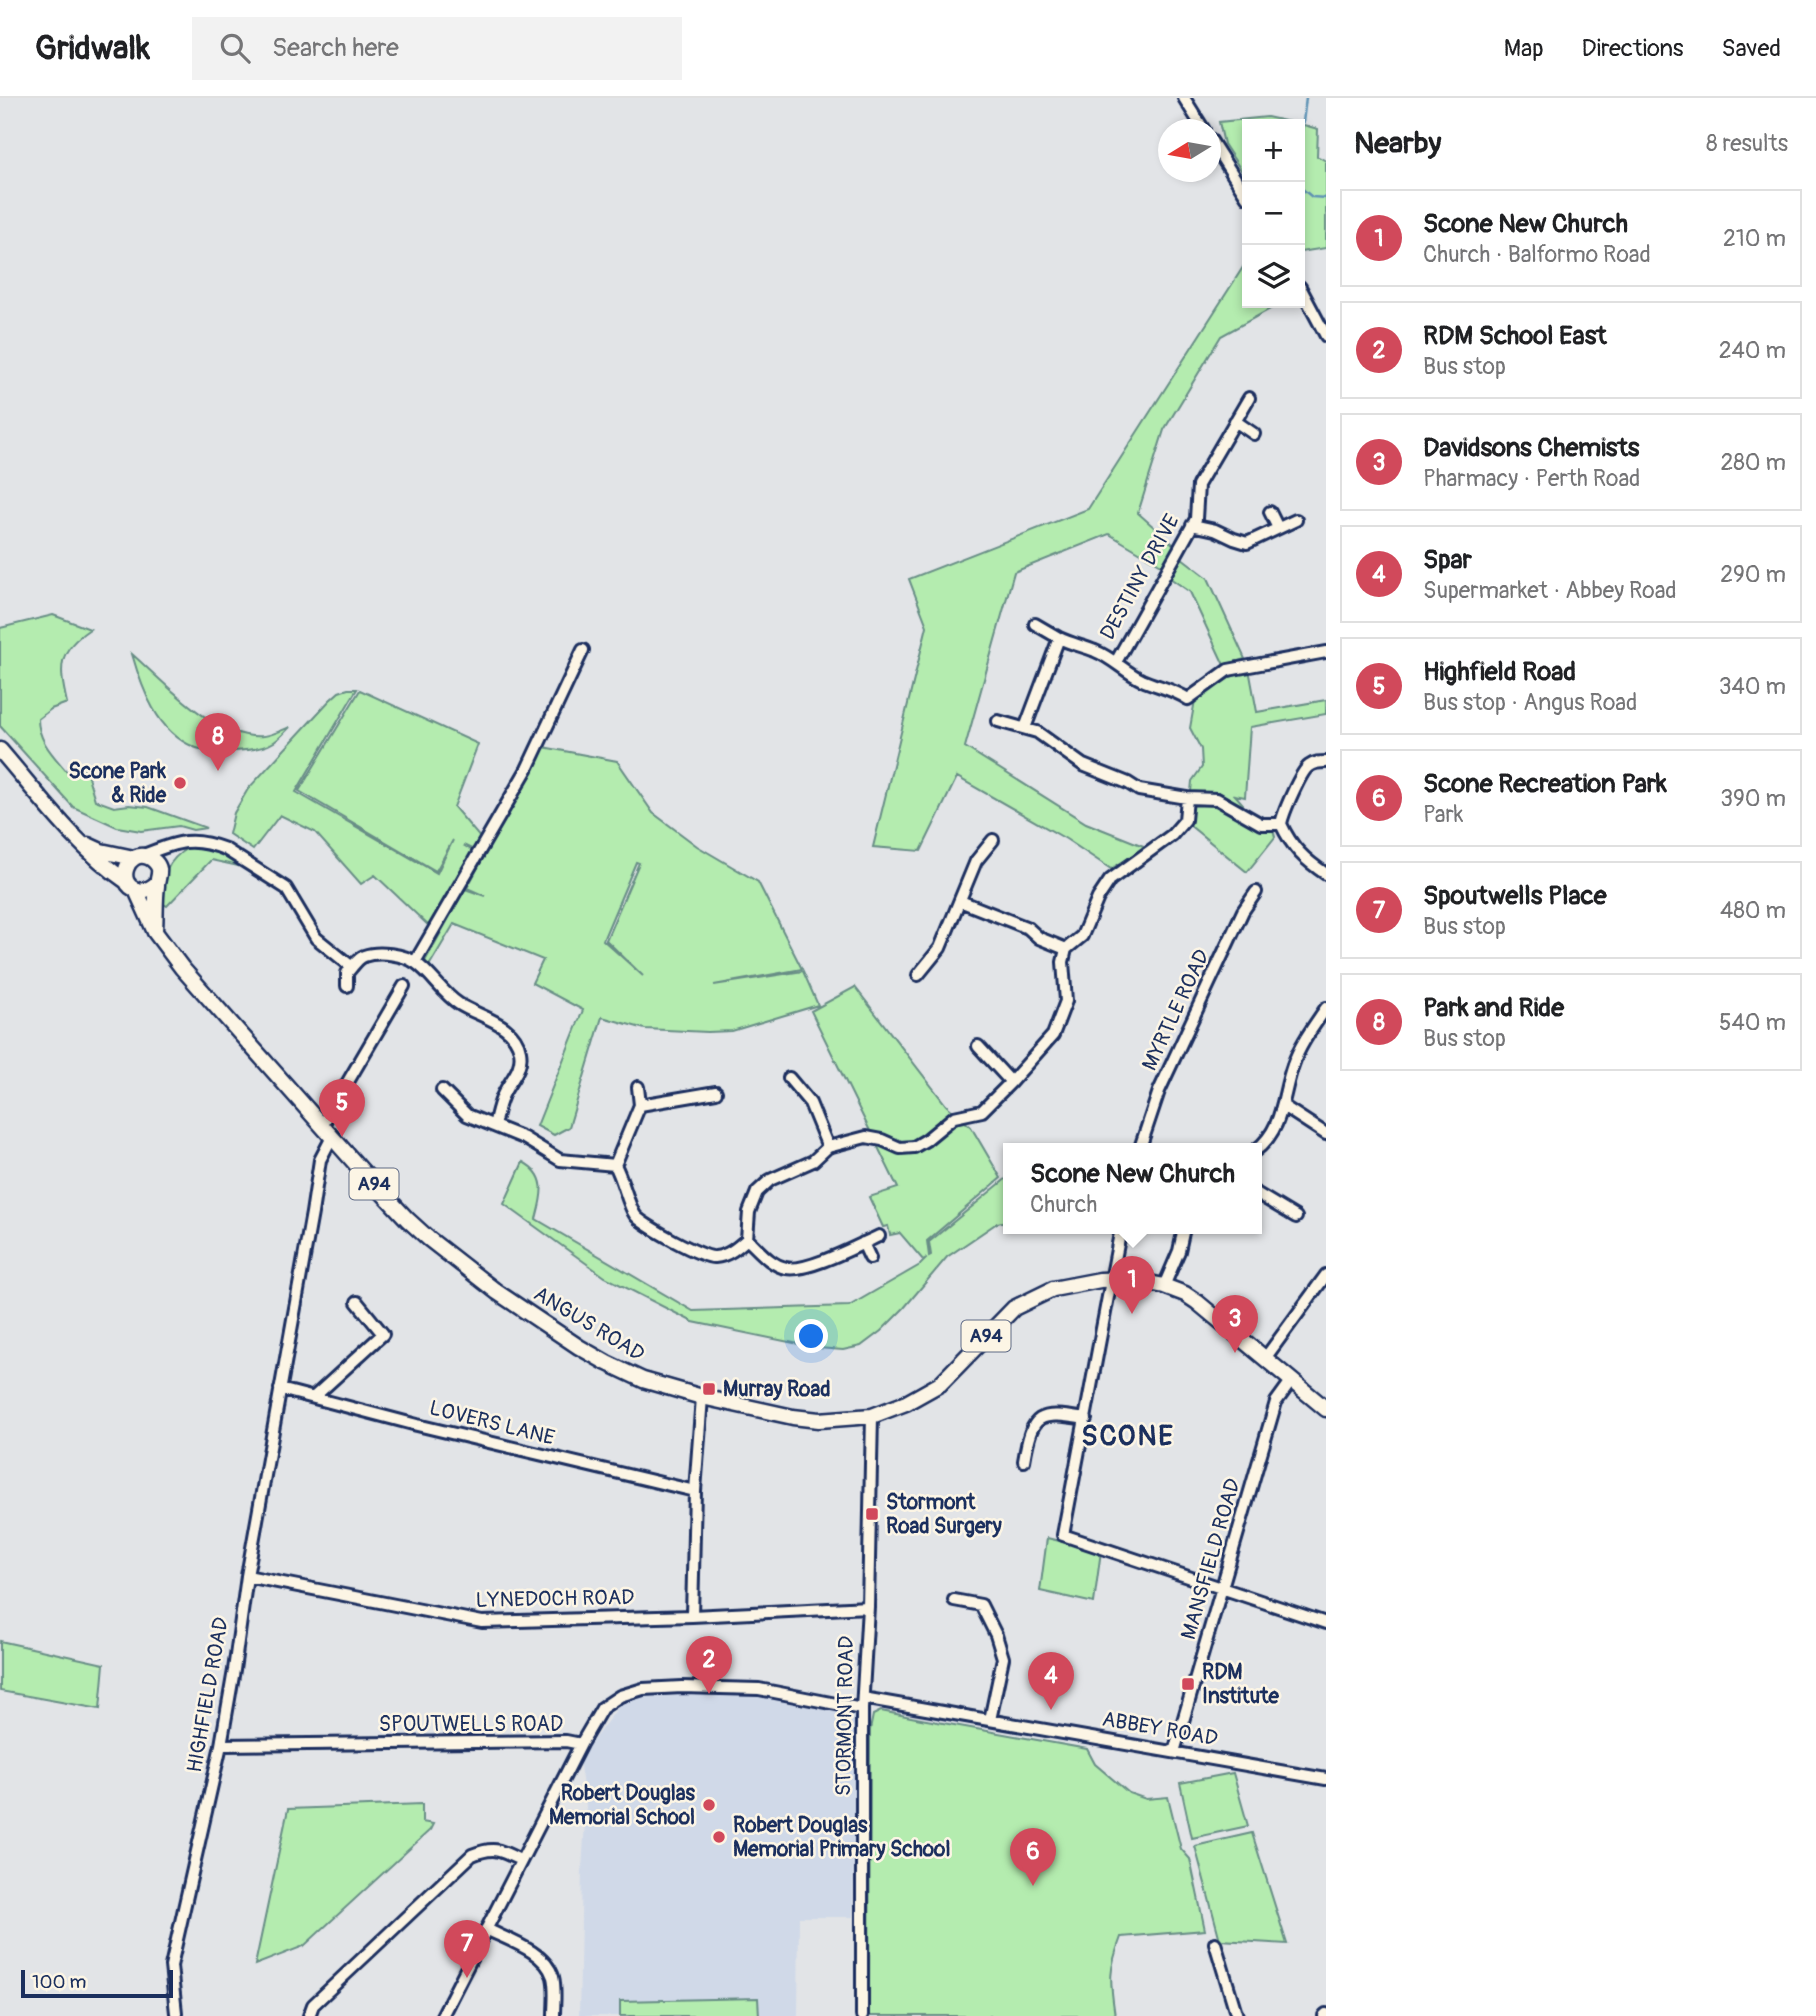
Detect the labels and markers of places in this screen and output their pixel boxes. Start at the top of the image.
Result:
pin: 8 [195,713,241,771]
place label: Scone Park & Ride [68,758,167,809]
marker: Scone Park & Ride [172,775,188,791]
pin: 5 [319,1079,365,1137]
pin: 1 [1109,1256,1155,1314]
pin: 3 [1212,1295,1258,1353]
place label: Murray Road [723,1376,830,1403]
marker: Murray Road [701,1381,717,1397]
place label: Stormont Road Surgery [886,1489,1002,1540]
marker: Stormont Road Surgery [864,1506,880,1522]
pin: 2 [686,1636,732,1694]
pin: 4 [1028,1652,1074,1710]
place label: RDM Institute [1202,1659,1279,1710]
marker: RDM Institute [1180,1676,1196,1692]
place label: Robert Douglas Memorial School [549,1780,696,1831]
marker: Robert Douglas Memorial School [701,1797,717,1813]
place label: Robert Douglas Memorial Primary School [733,1812,950,1863]
pin: 6 [1010,1828,1056,1886]
marker: Robert Douglas Memorial Primary School [711,1829,727,1845]
pin: 7 [444,1920,490,1978]

